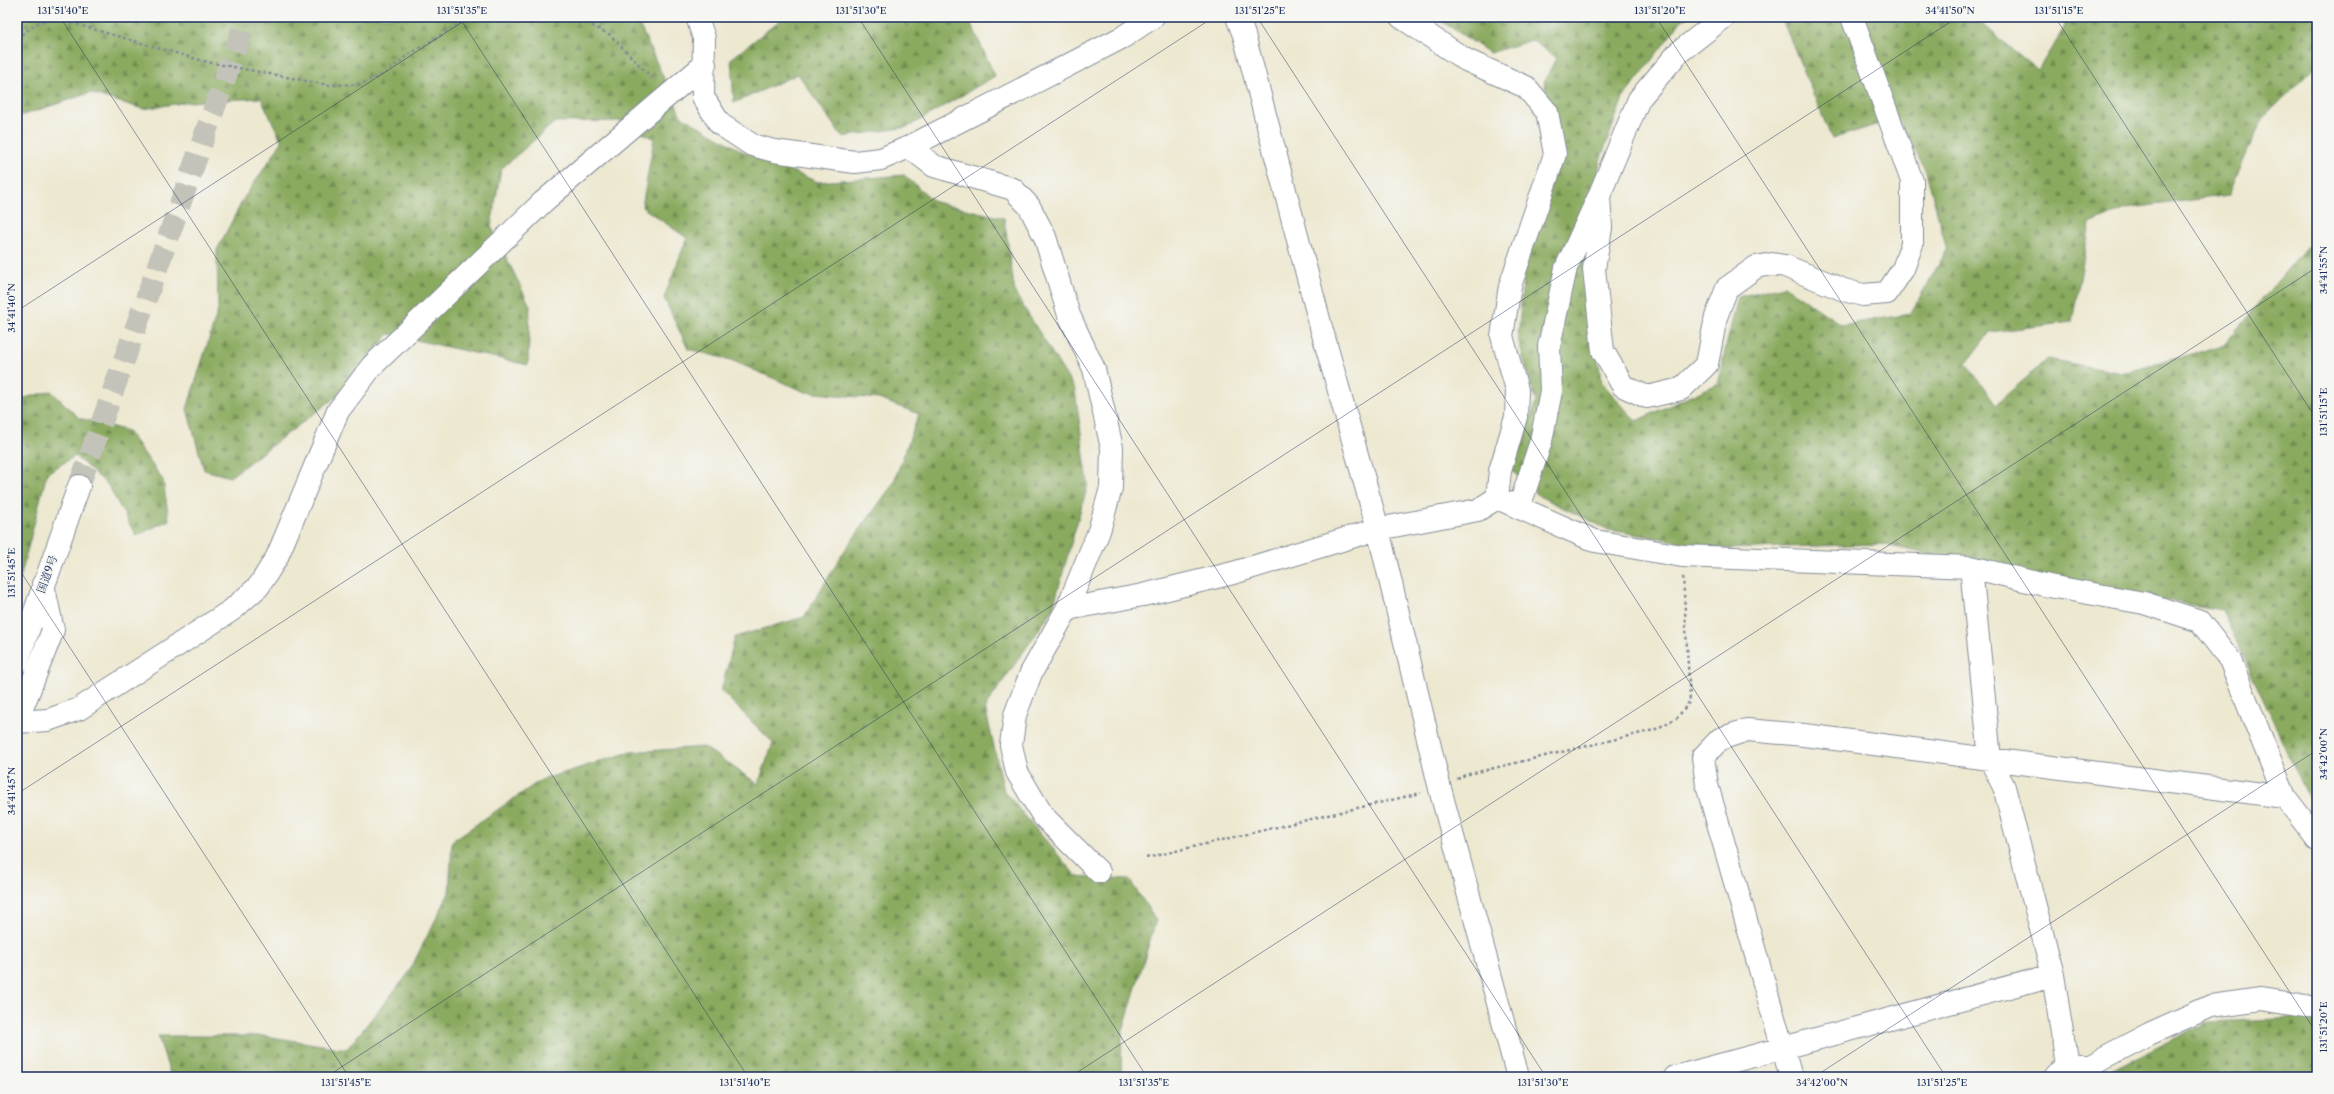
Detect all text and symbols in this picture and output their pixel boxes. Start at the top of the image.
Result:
text: 131°51'40"E [37,4,89,17]
text: 131°51'35"E [437,4,487,17]
text: 131°51'30"E [835,4,887,17]
text: 131°51'25"E [1235,4,1285,17]
text: 131°51'20"E [1634,4,1686,17]
text: 34°41'50"N [1925,4,1975,17]
text: 131°51'15"E [2034,4,2084,17]
text: 34°41'55"N [2317,246,2330,294]
text: 34°41'40"N [5,283,18,333]
text: 131°51'15"E [2317,387,2330,437]
text: 131°51'45"E [5,548,18,598]
street label: 国道9号 [34,553,60,595]
text: 34°42'00"N [2317,728,2330,780]
text: 34°41'45"N [5,767,18,815]
text: 131°51'20"E [2317,1001,2330,1053]
text: 131°51'45"E [321,1076,371,1089]
text: 131°51'40"E [719,1076,771,1089]
text: 131°51'35"E [1119,1076,1169,1089]
text: 131°51'30"E [1517,1076,1569,1089]
text: 34°42'00"N [1796,1076,1848,1089]
text: 131°51'25"E [1917,1076,1967,1089]

